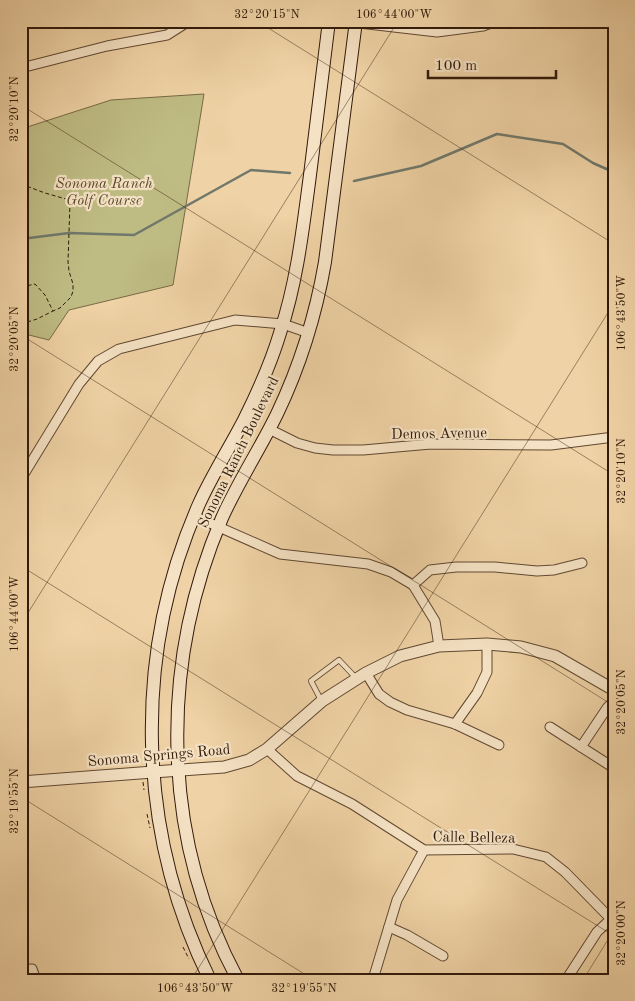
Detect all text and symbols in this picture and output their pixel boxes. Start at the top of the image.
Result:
text: 32°20'15"N [234,8,300,21]
text: 106°44'00"W [356,9,432,21]
scale bar [428,48,555,80]
text: 100 m [435,59,477,74]
text: 32°20'10"N [9,76,21,142]
park label: Sonoma Ranch Golf Course [55,177,153,209]
text: 106°43'50"W [615,275,628,351]
text: 32°20'05"N [8,306,21,372]
street label: Sonoma Ranch Boulevard [196,374,283,531]
street label: Demos Avenue [391,426,487,443]
text: 32°20'10"N [616,438,628,504]
text: 106°44'00"W [9,576,21,652]
text: 32°20'05"N [615,669,628,735]
street label: Sonoma Springs Road [87,743,231,770]
text: 32°19'55"N [8,768,21,834]
street label: Calle Belleza [432,830,516,847]
text: 32°20'00"N [616,900,628,966]
text: 106°43'50"W [157,982,233,995]
text: 32°19'55"N [271,982,337,995]

